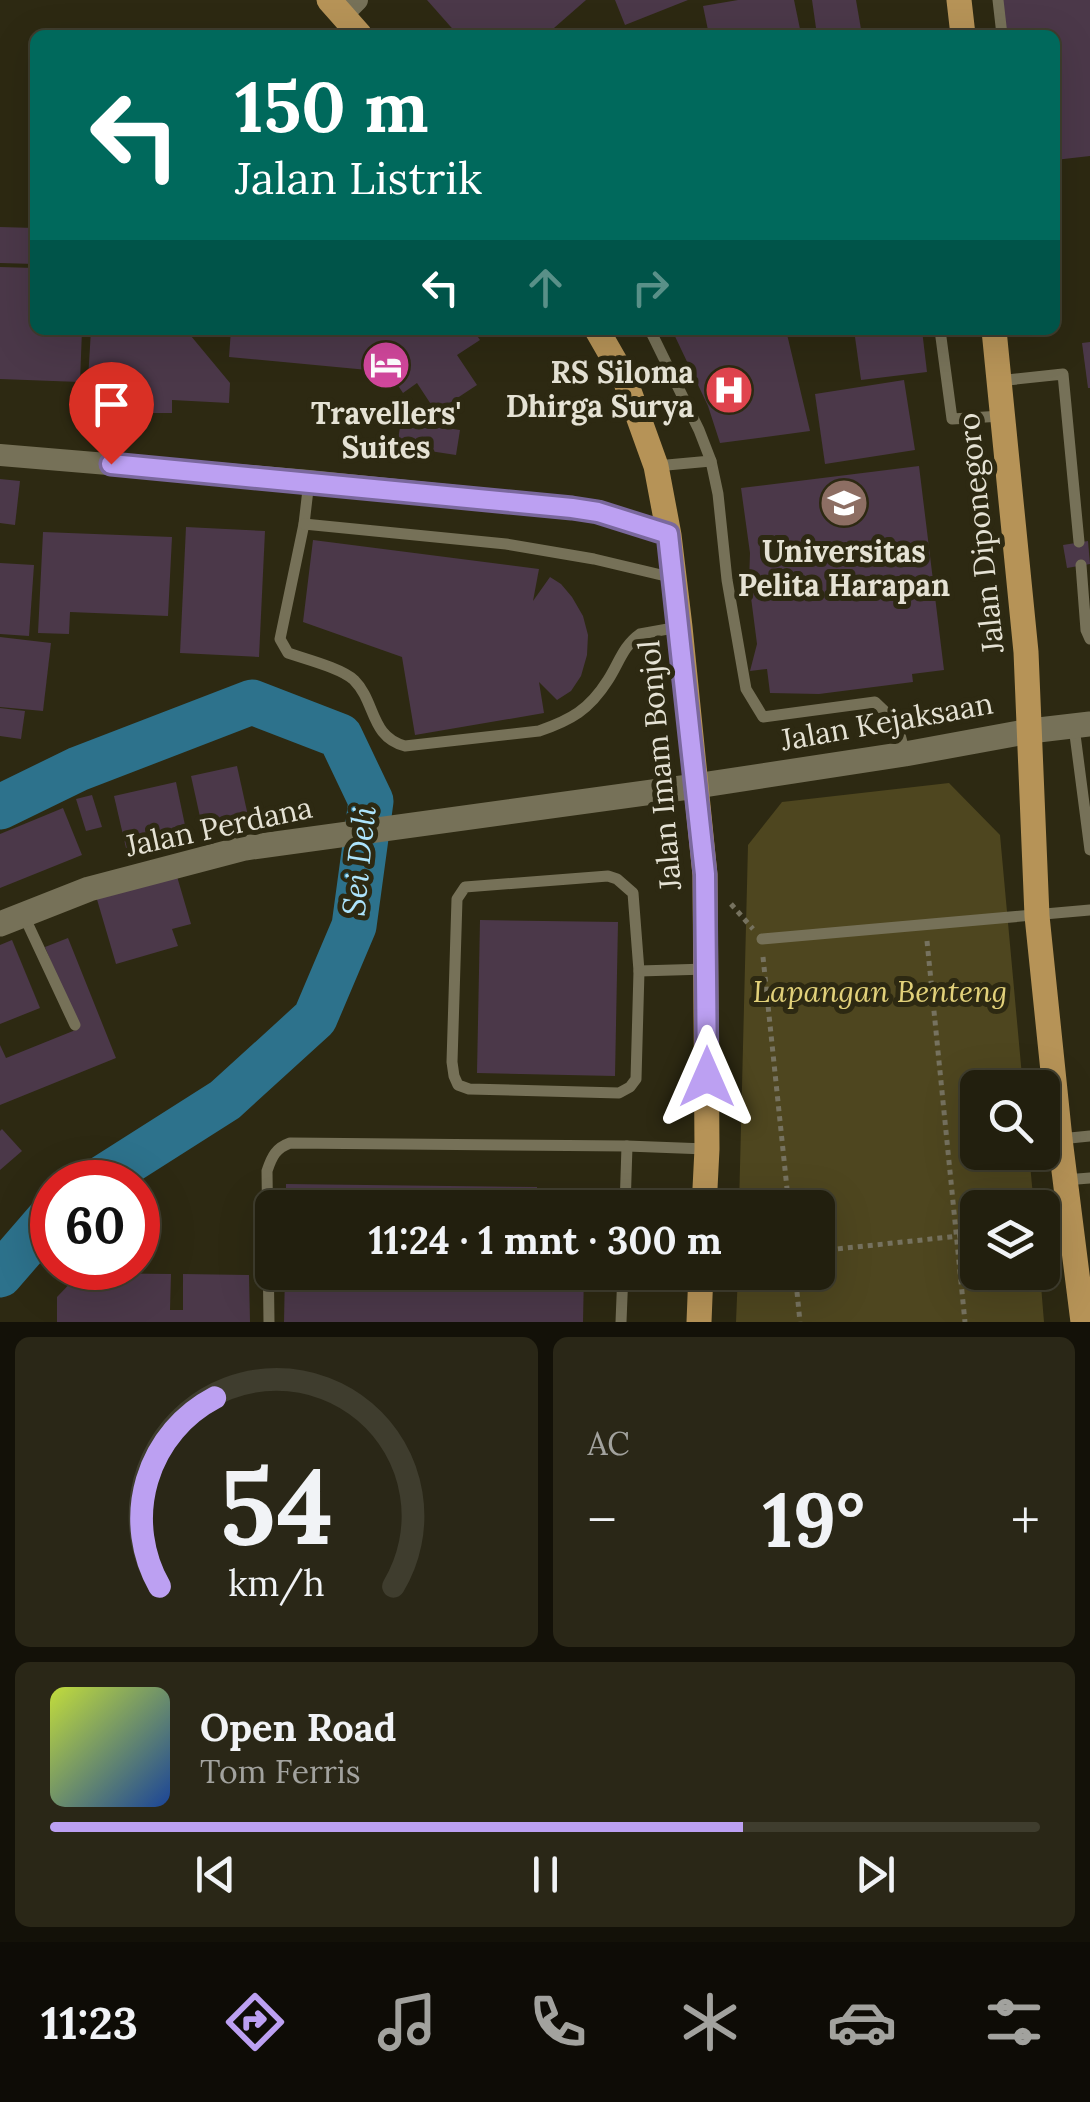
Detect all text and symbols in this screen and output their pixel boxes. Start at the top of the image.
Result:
text: 150 m [235,62,429,151]
icon: left [70,70,200,200]
text: Jalan Listrik [235,149,482,206]
icon: left [413,260,468,315]
icon: ahead [518,260,573,315]
icon: right [623,260,678,315]
hotel icon: Travellers' Suites [360,339,412,391]
place label: RS Siloma Dhirga Surya [506,353,694,426]
pin [69,362,154,465]
hospital icon: RS Siloma Dhirga Surya [703,364,755,416]
icon: arrive [84,377,139,432]
place label: Travellers' Suites [311,394,461,466]
street label: Jalan Diponegoro [949,411,1013,656]
school or university icon: Universitas Pelita Harapan [818,477,870,529]
place label: Universitas Pelita Harapan [738,532,950,604]
street label: Jalan Imam Bonjol [629,639,690,893]
street label: Jalan Kejaksaan [777,684,996,760]
street label: Jalan Perdana [121,788,316,865]
water label: Sei Deli [332,804,385,918]
park label: Lapangan Benteng [753,972,1007,1010]
position arrow [655,1025,759,1129]
map controls [960,1070,1060,1290]
button: search [960,1070,1060,1170]
speed limit sign: 60 [30,1160,160,1290]
button: layers [960,1190,1060,1290]
text: 11:24 · 1 mnt · 300 m [368,1216,722,1264]
text: AC [588,1423,630,1464]
text: 54 [219,1439,333,1572]
text: 19° [763,1472,865,1568]
text: − [588,1485,617,1555]
text: + [1011,1485,1040,1555]
text: km/h [228,1560,325,1606]
text: Open Road [200,1703,396,1751]
text: Tom Ferris [200,1751,361,1792]
icon: previous [188,1847,243,1902]
icon: pause [518,1847,573,1902]
icon: next [848,1847,903,1902]
icon: directions [220,1987,290,2057]
icon: music [372,1987,442,2057]
icon: phone [523,1987,593,2057]
icon: climate [675,1987,745,2057]
icon: car [827,1987,897,2057]
icon: filters [979,1987,1049,2057]
text: 11:23 [41,1994,138,2051]

